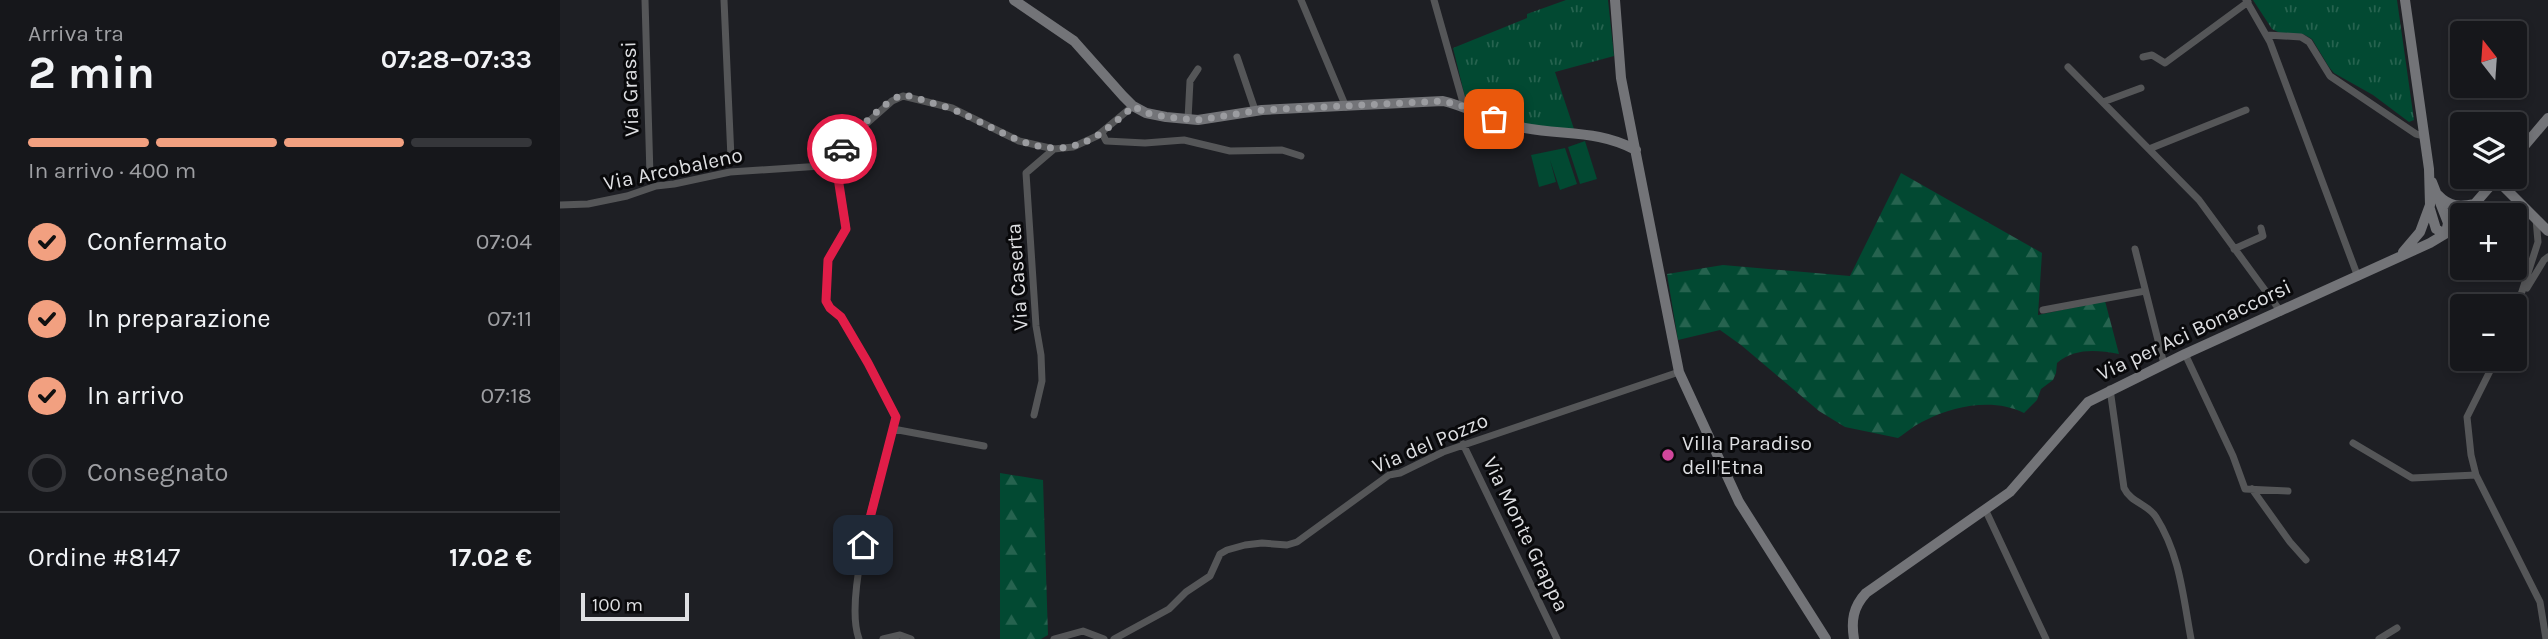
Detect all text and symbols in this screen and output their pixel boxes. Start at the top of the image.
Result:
text: Arriva tra [28,20,124,47]
north arrow [2450,21,2527,98]
map controls [2450,21,2527,371]
street label: Via Grassi [616,41,644,137]
text: 07:28–07:33 [381,44,532,75]
text: 2 min [28,46,155,100]
pin [1464,89,1524,149]
icon: bag [1475,100,1513,138]
button: layers [2450,112,2527,189]
courier [807,114,877,184]
icon: car [823,130,861,168]
street label: Via Arcobaleno [601,143,745,195]
text: In arrivo · 400 m [28,157,196,184]
button: + [2450,203,2527,280]
street label: Via Caserta [1001,222,1033,332]
icon: check [28,223,66,261]
text: Confermato [87,226,227,257]
text: 07:04 [476,228,532,255]
street label: Via per Aci Bonaccorsi [2093,274,2295,386]
button: − [2450,294,2527,371]
icon: check [28,300,66,338]
text: In preparazione [87,303,271,334]
text: 07:11 [487,305,532,332]
icon: check [28,377,66,415]
text: In arrivo [87,380,184,411]
text: 07:18 [481,382,532,409]
street label: Via del Pozzo [1369,408,1491,478]
place label: Villa Paradiso dell'Etna [1682,431,1812,479]
marker: Villa Paradiso dell'Etna [1660,447,1676,463]
street label: Via Monte Grappa [1478,453,1574,615]
text: Consegnato [87,457,229,488]
pin [833,515,893,575]
icon: home [844,526,882,564]
text: Ordine #8147 [28,542,180,573]
text: 17.02 € [449,542,532,573]
scale bar [581,590,690,622]
text: 100 m [592,594,643,616]

